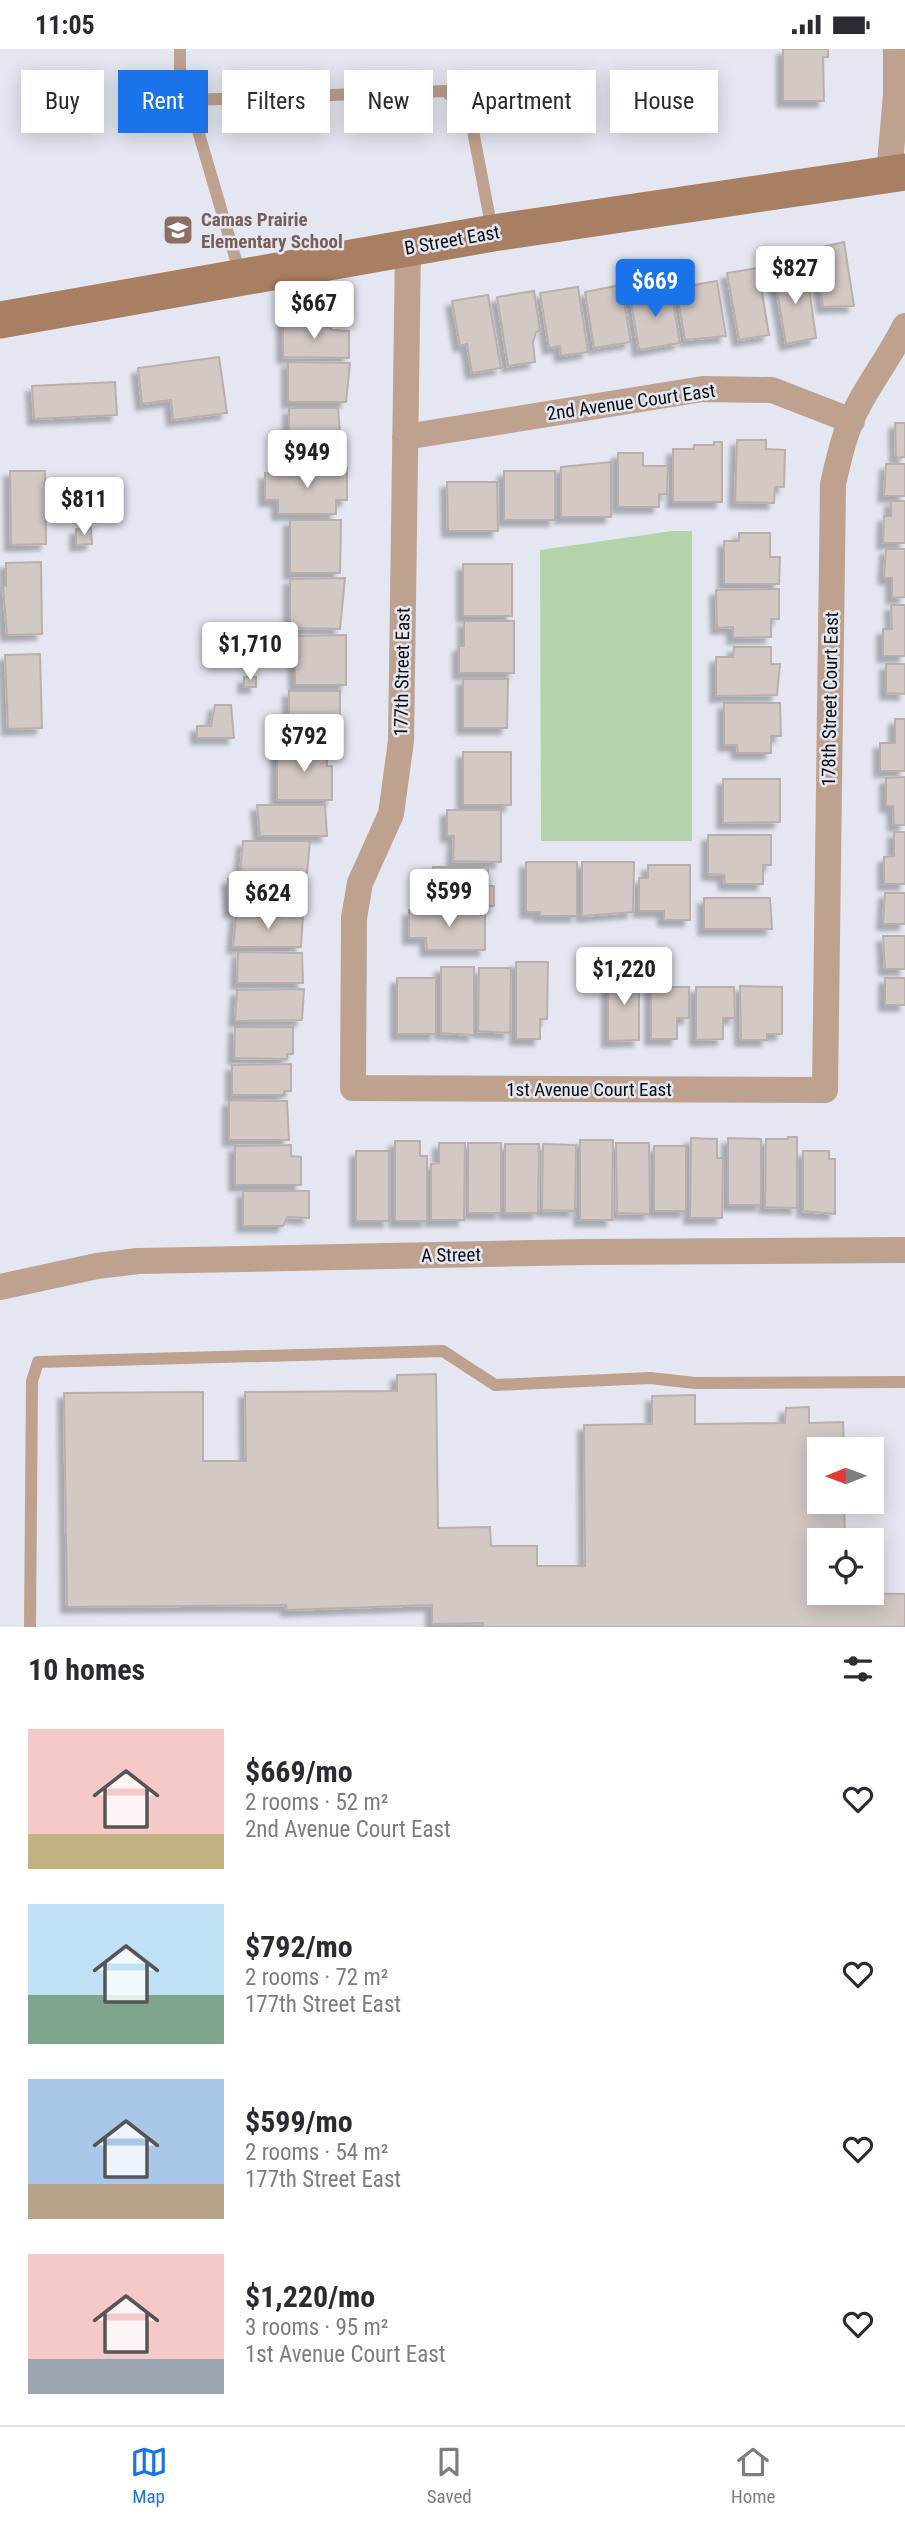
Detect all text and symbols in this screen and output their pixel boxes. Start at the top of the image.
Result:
text: 11:05 [35,10,95,40]
chip: Buy [21,70,104,133]
chip: Rent [118,70,208,133]
chip: Filters [222,70,330,133]
chip: New [344,70,433,133]
chip: Apartment [447,70,596,133]
chip: House [610,70,718,133]
place label: Camas Prairie Elementary School [201,208,343,253]
school or university icon: Camas Prairie Elementary School [161,213,195,247]
street label: B Street East [403,220,501,260]
pin: $827 [754,247,836,306]
text: $827 [772,255,818,282]
pin: $669 [614,259,696,319]
text: $669 [632,268,678,295]
pin: $667 [273,281,355,341]
text: $667 [291,290,337,317]
street label: 2nd Avenue Court East [545,379,717,425]
pin: $949 [266,431,348,490]
text: $949 [284,439,330,466]
pin: $811 [43,477,125,537]
text: $811 [61,486,107,513]
street label: 177th Street East [389,607,415,737]
street label: 178th Street Court East [817,611,843,787]
pin: $1,710 [193,623,307,682]
text: $1,710 [218,631,282,658]
pin: $792 [263,715,345,774]
text: $792 [281,723,327,750]
pin: $599 [408,869,490,929]
pin: $624 [227,871,309,931]
text: $599 [426,878,472,905]
text: $624 [245,880,291,907]
pin: $1,220 [567,947,681,1007]
text: $1,220 [592,956,656,983]
street label: 1st Avenue Court East [506,1078,672,1101]
street label: A Street [421,1243,481,1267]
north arrow [807,1437,884,1514]
map controls [807,1437,884,1605]
button: locate [807,1528,884,1605]
icon: filters [839,1650,877,1688]
text: 10 homes [28,1652,145,1687]
text: $669/mo [245,1754,353,1789]
icon: home [84,1757,168,1841]
icon: heart [839,1780,877,1818]
text: 2 rooms · 52 m² [245,1789,388,1816]
text: 2nd Avenue Court East [245,1816,451,1843]
text: $792/mo [245,1929,353,1964]
icon: home [84,1932,168,2016]
icon: heart [839,1955,877,1993]
text: 2 rooms · 72 m² [245,1964,388,1991]
text: 177th Street East [245,1991,401,2018]
text: $599/mo [245,2104,353,2139]
icon: home [84,2107,168,2191]
icon: heart [839,2130,877,2168]
text: 2 rooms · 54 m² [245,2139,388,2166]
text: 177th Street East [245,2166,401,2193]
text: $1,220/mo [245,2279,375,2314]
icon: home [84,2282,168,2366]
icon: heart [839,2305,877,2343]
text: 3 rooms · 95 m² [245,2314,388,2341]
text: 1st Avenue Court East [245,2341,446,2368]
tab: Map [130,2443,168,2508]
tab: Saved [427,2443,472,2508]
tab: Home [731,2443,775,2508]

